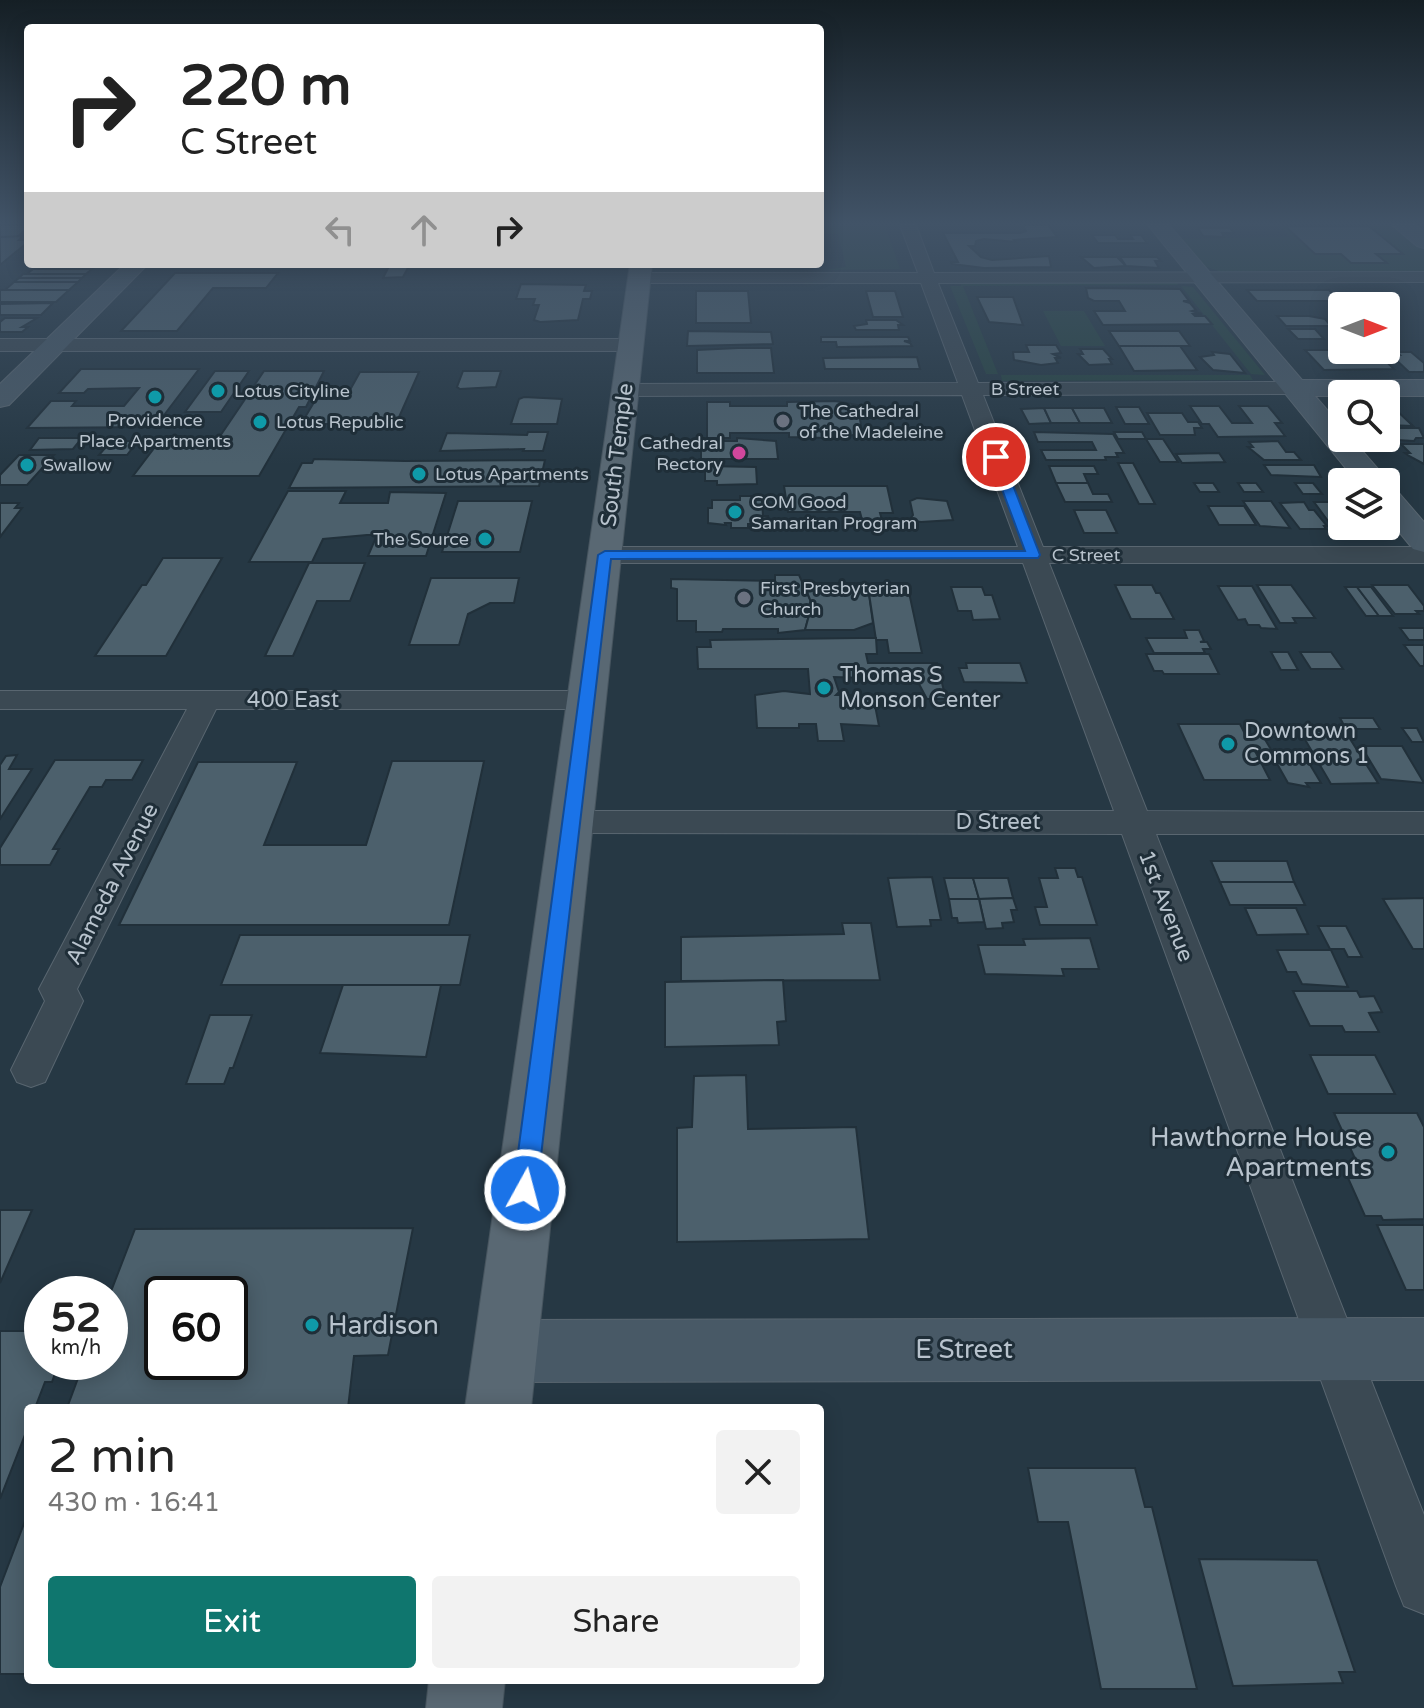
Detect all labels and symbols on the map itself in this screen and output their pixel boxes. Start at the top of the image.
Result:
north arrow [1328,292,1400,364]
street label: B Street [991,378,1059,400]
place label: Lotus Cityline [234,380,350,402]
marker: Lotus Cityline [209,382,227,400]
street label: South Temple [595,382,639,528]
marker: Providence Place Apartments [146,388,164,406]
place label: The Cathedral of the Madeleine [799,400,943,443]
place label: Providence Place Apartments [79,409,231,452]
place label: Lotus Republic [276,411,404,433]
marker: The Cathedral of the Madeleine [774,412,792,430]
marker: Lotus Republic [251,413,269,431]
pin [962,423,1030,491]
place label: Cathedral Rectory [640,432,723,475]
marker: Cathedral Rectory [730,444,748,462]
place label: Swallow [43,454,112,476]
marker: Swallow [18,456,36,474]
place label: Lotus Apartments [435,463,589,485]
marker: Lotus Apartments [410,465,428,483]
place label: COM Good Samaritan Program [751,491,917,534]
marker: COM Good Samaritan Program [726,503,744,521]
place label: The Source [373,528,469,550]
marker: The Source [476,530,494,548]
street label: C Street [1052,544,1120,566]
place label: First Presbyterian Church [760,577,910,620]
marker: First Presbyterian Church [735,589,753,607]
place label: Thomas S Monson Center [840,662,1001,713]
marker: Thomas S Monson Center [815,679,833,697]
street label: 400 East [247,687,339,713]
place label: Downtown Commons 1 [1244,718,1370,769]
marker: Downtown Commons 1 [1219,735,1237,753]
street label: Alameda Avenue [60,799,164,969]
street label: D Street [955,809,1041,835]
street label: 1st Avenue [1133,847,1199,965]
place label: Hawthorne House Apartments [1150,1122,1372,1183]
marker: Hawthorne House Apartments [1379,1143,1397,1161]
position arrow [483,1148,567,1232]
speed limit sign: 60 [144,1276,248,1380]
place label: Hardison [328,1310,439,1341]
marker: Hardison [303,1316,321,1334]
street label: E Street [915,1334,1013,1365]

